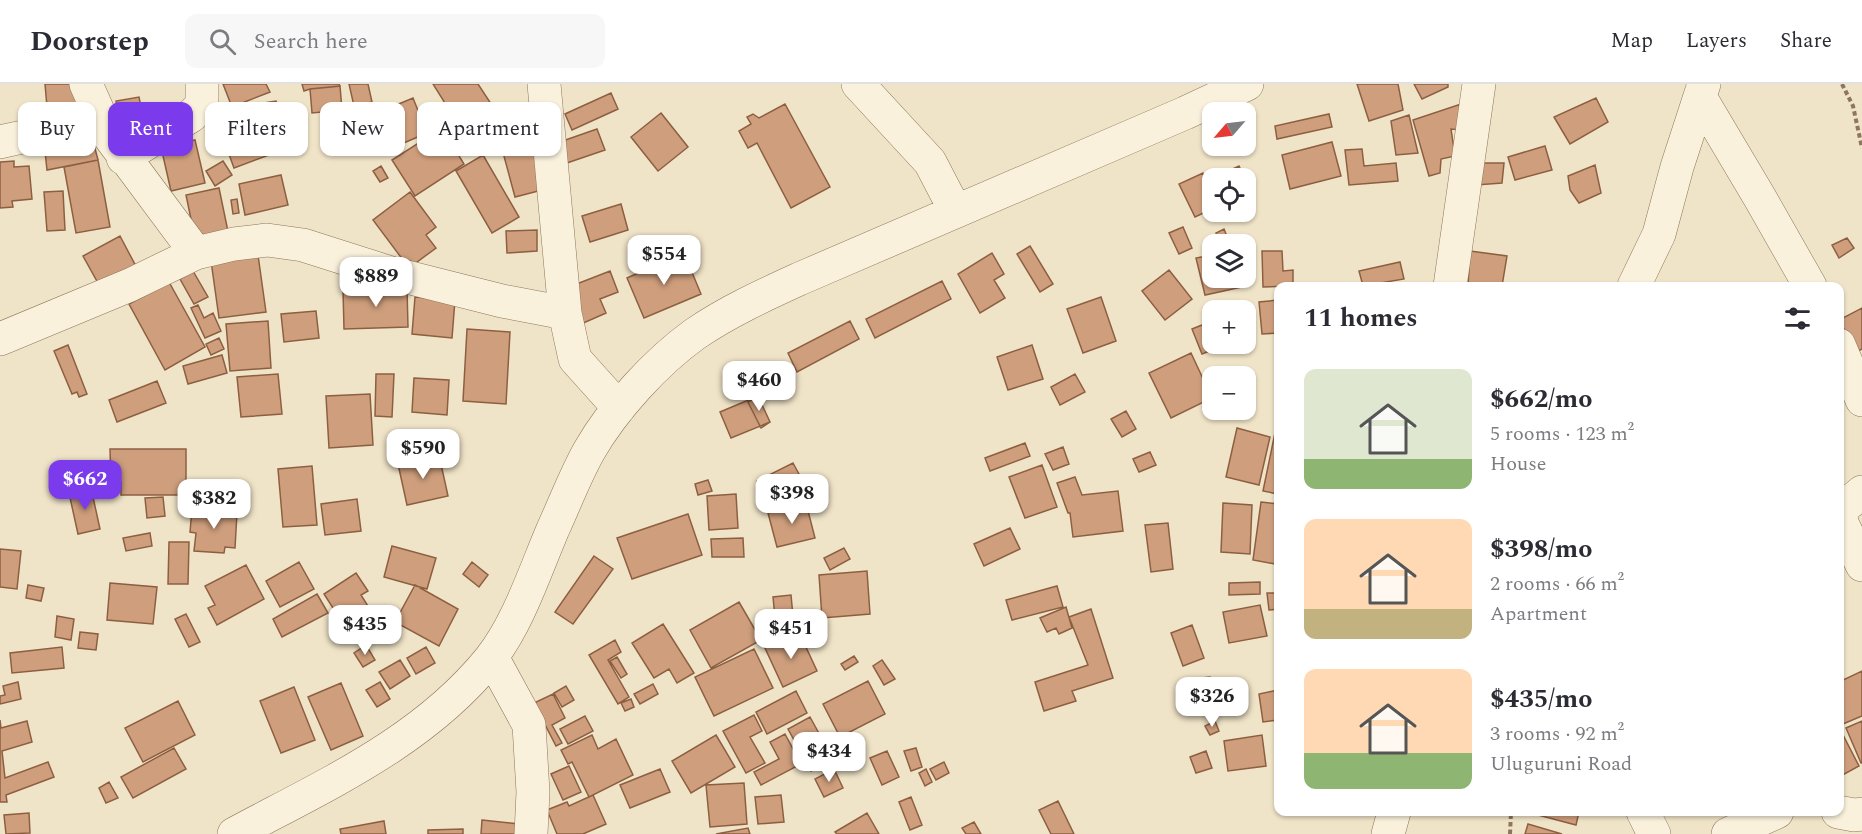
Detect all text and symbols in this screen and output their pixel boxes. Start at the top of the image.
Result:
search box [185,14,605,68]
text: Doorstep [30,20,149,63]
icon: search [206,25,239,58]
text: Search here [254,25,368,58]
text: Map [1611,25,1653,57]
text: Layers [1686,25,1747,57]
text: Share [1780,25,1832,57]
chip: Buy [18,102,96,156]
chip: Rent [108,102,193,156]
chip: Filters [205,102,308,156]
chip: New [320,102,405,156]
chip: Apartment [417,102,561,156]
north arrow [1202,102,1256,156]
map controls [1202,102,1256,420]
button: locate [1202,168,1256,222]
button: layers [1202,234,1256,288]
pin: $554 [628,235,700,286]
text: $554 [642,239,686,269]
pin: $889 [340,257,412,308]
text: $889 [354,261,398,291]
text: 11 homes [1304,298,1418,338]
button: + [1202,300,1256,354]
icon: filters [1781,302,1814,335]
pin: $460 [723,361,795,412]
text: $460 [737,365,781,395]
button: − [1202,366,1256,420]
text: $662/mo [1490,379,1593,419]
icon: home [1352,393,1424,465]
text: 5 rooms · 123 m² [1490,419,1634,449]
pin: $590 [387,429,459,480]
text: $590 [401,433,445,463]
text: House [1490,449,1547,479]
pin: $662 [49,460,121,511]
text: $662 [63,464,107,494]
pin: $398 [756,474,828,525]
text: $398 [770,478,814,508]
pin: $382 [178,479,250,530]
text: $382 [192,483,236,513]
text: $398/mo [1490,529,1593,569]
icon: home [1352,543,1424,615]
text: 2 rooms · 66 m² [1490,569,1624,599]
text: Apartment [1490,599,1587,629]
pin: $435 [329,605,401,656]
text: $435 [343,609,387,639]
pin: $451 [755,609,827,660]
text: $451 [769,613,813,643]
pin: $326 [1176,677,1248,728]
text: $435/mo [1490,679,1593,719]
text: $326 [1190,681,1234,711]
icon: home [1352,693,1424,765]
text: 3 rooms · 92 m² [1490,719,1624,749]
pin: $434 [793,732,865,783]
text: $434 [807,736,851,766]
text: Uluguruni Road [1490,749,1632,779]

